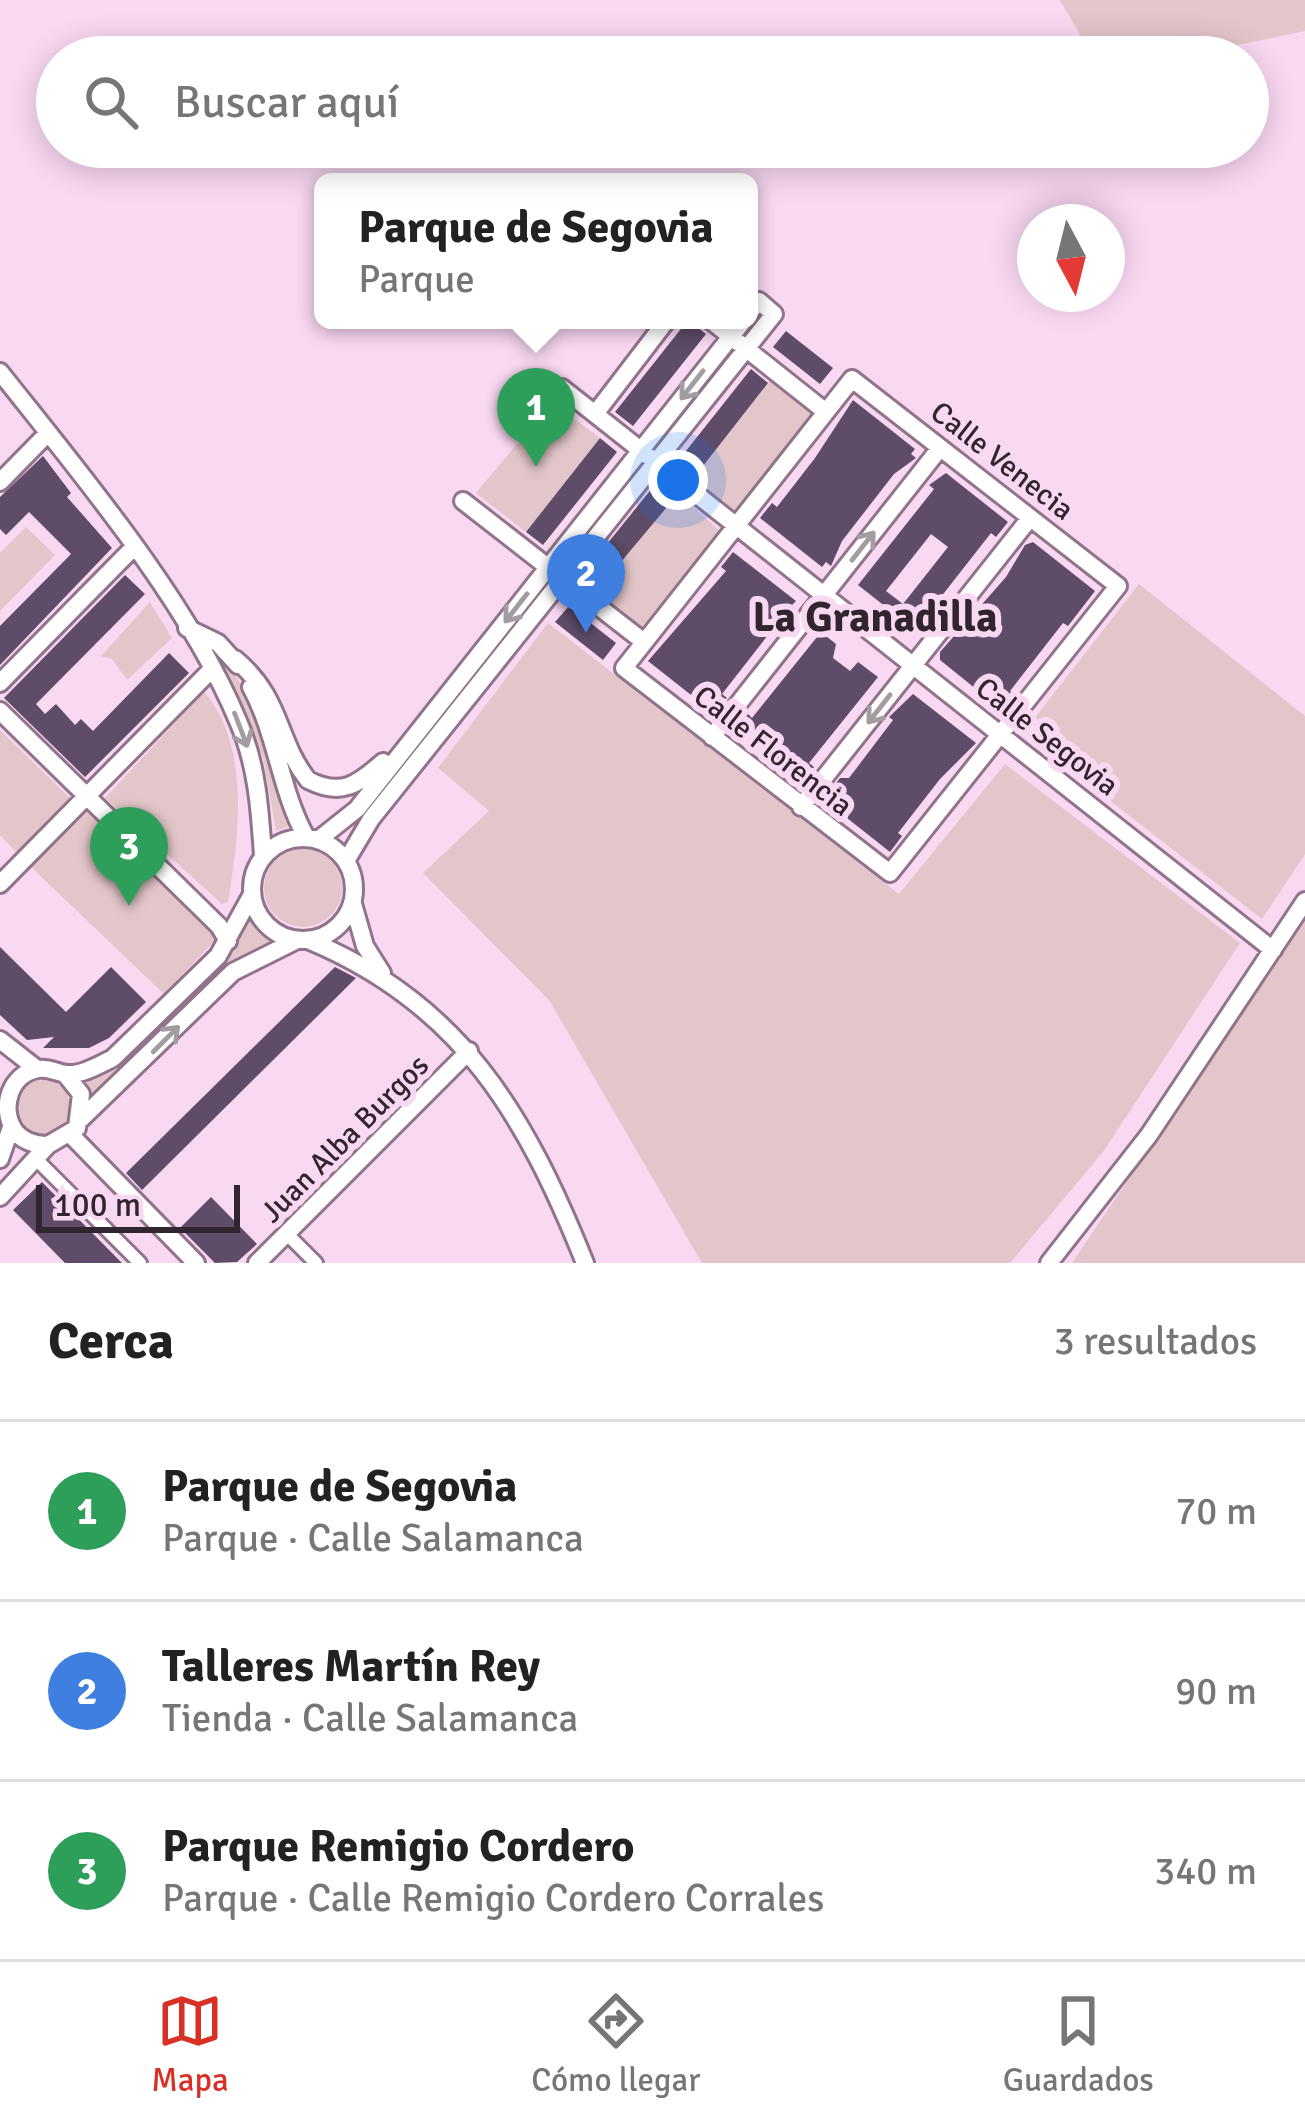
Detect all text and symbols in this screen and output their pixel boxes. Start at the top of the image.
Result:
search box [36,36,1269,168]
icon: search [78,69,144,135]
text: Buscar aquí [174,75,399,130]
popup [314,173,758,329]
text: Parque de Segovia [358,200,714,255]
north arrow [1017,204,1125,312]
text: Parque [358,255,475,303]
pin: 1 [497,368,575,467]
one-way arrow [679,369,706,401]
street label: Calle Venecia [923,394,1081,528]
your location [648,450,708,510]
one-way arrow [849,531,875,563]
pin: 2 [547,534,625,633]
one-way arrow [503,592,530,624]
district label: La Granadilla [752,592,998,643]
street label: Calle Segovia [968,670,1126,804]
street label: Calle Florencia [686,678,860,824]
one-way arrow [866,692,893,724]
one-way arrow [231,711,253,748]
pin: 3 [90,807,168,906]
one-way arrow [151,1025,180,1054]
street label: Juan Alba Burgos [253,1047,437,1231]
scale bar [36,1179,240,1232]
text: 100 m [54,1185,141,1226]
text: Cerca [48,1310,174,1373]
text: 3 resultados [1054,1317,1257,1365]
text: Parque de Segovia [162,1459,517,1514]
text: 1 [76,1487,98,1535]
text: 70 m [1175,1487,1257,1535]
text: Parque · Calle Salamanca [162,1514,584,1562]
text: Talleres Martín Rey [162,1639,540,1694]
text: 2 [76,1667,98,1715]
text: 90 m [1175,1667,1257,1715]
text: Tienda · Calle Salamanca [162,1694,578,1742]
text: Parque Remigio Cordero [162,1819,634,1874]
text: 3 [76,1847,98,1895]
text: 340 m [1154,1847,1257,1895]
text: Parque · Calle Remigio Cordero Corrales [162,1874,824,1922]
tab: Mapa [151,1988,229,2101]
tab: Cómo llegar [531,1988,700,2101]
tab: Guardados [1003,1988,1154,2101]

